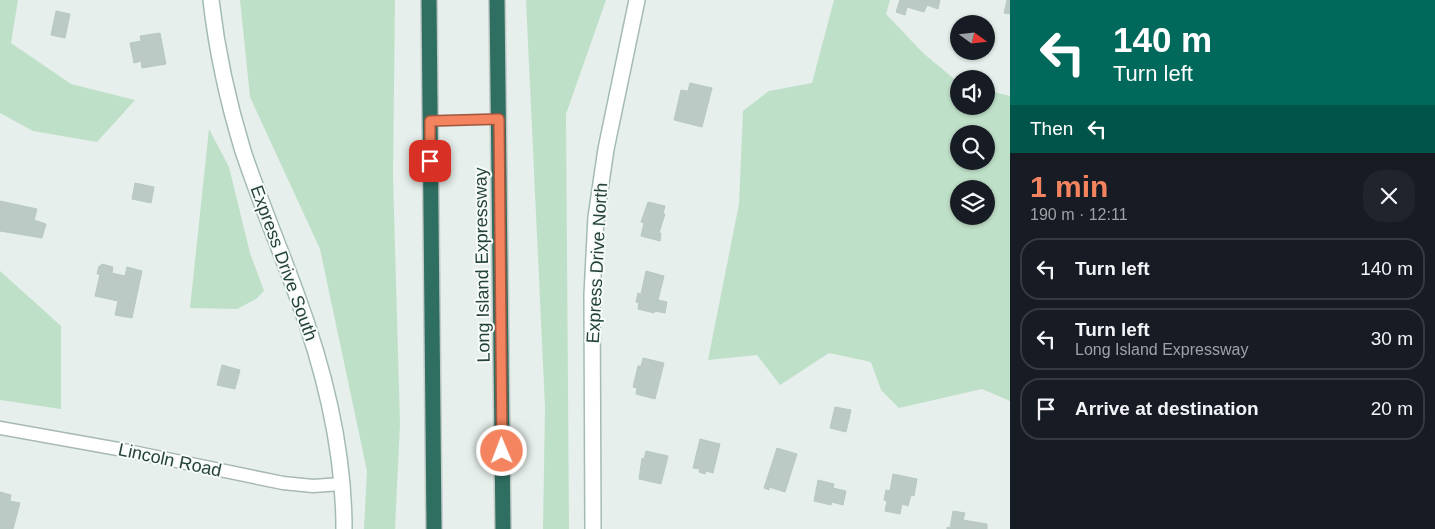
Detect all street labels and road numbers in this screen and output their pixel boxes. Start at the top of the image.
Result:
street label: Long Island Expressway [470,167,494,363]
street label: Express Drive South [247,182,321,344]
street label: Express Drive North [583,182,611,344]
street label: Lincoln Road [117,439,223,481]

